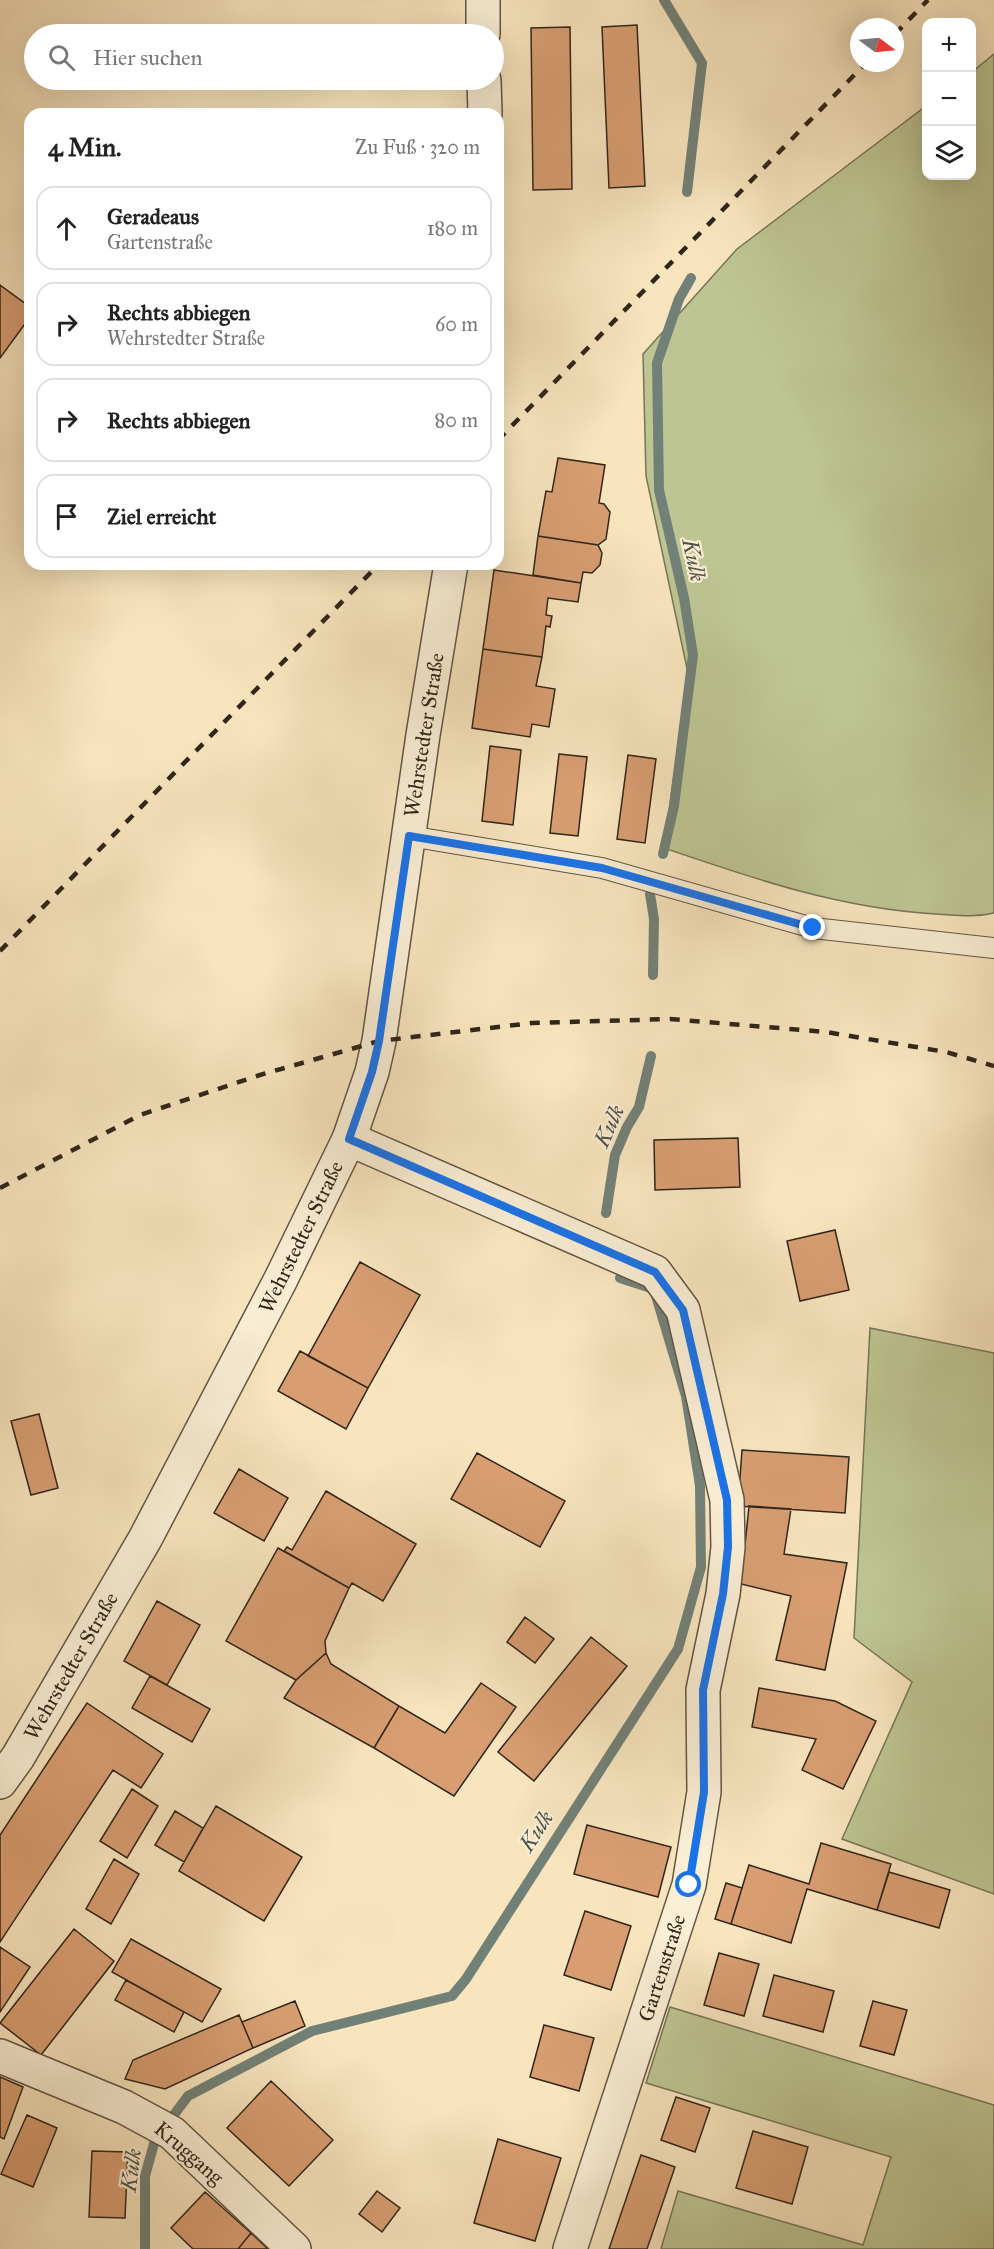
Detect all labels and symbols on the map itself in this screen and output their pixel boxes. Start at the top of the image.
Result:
north arrow [850,18,904,72]
water label: Kulk [676,535,712,584]
street label: Wehrstedter Straße [398,651,450,819]
route end [799,914,825,940]
water label: Kulk [587,1101,630,1152]
street label: Wehrstedter Straße [253,1156,349,1317]
street label: Wehrstedter Straße [18,1587,124,1744]
water label: Kulk [512,1805,559,1857]
route start [675,1871,701,1897]
street label: Gartenstraße [632,1911,692,2025]
street label: Kruggang [149,2116,229,2190]
water label: Kulk [114,2147,147,2194]

